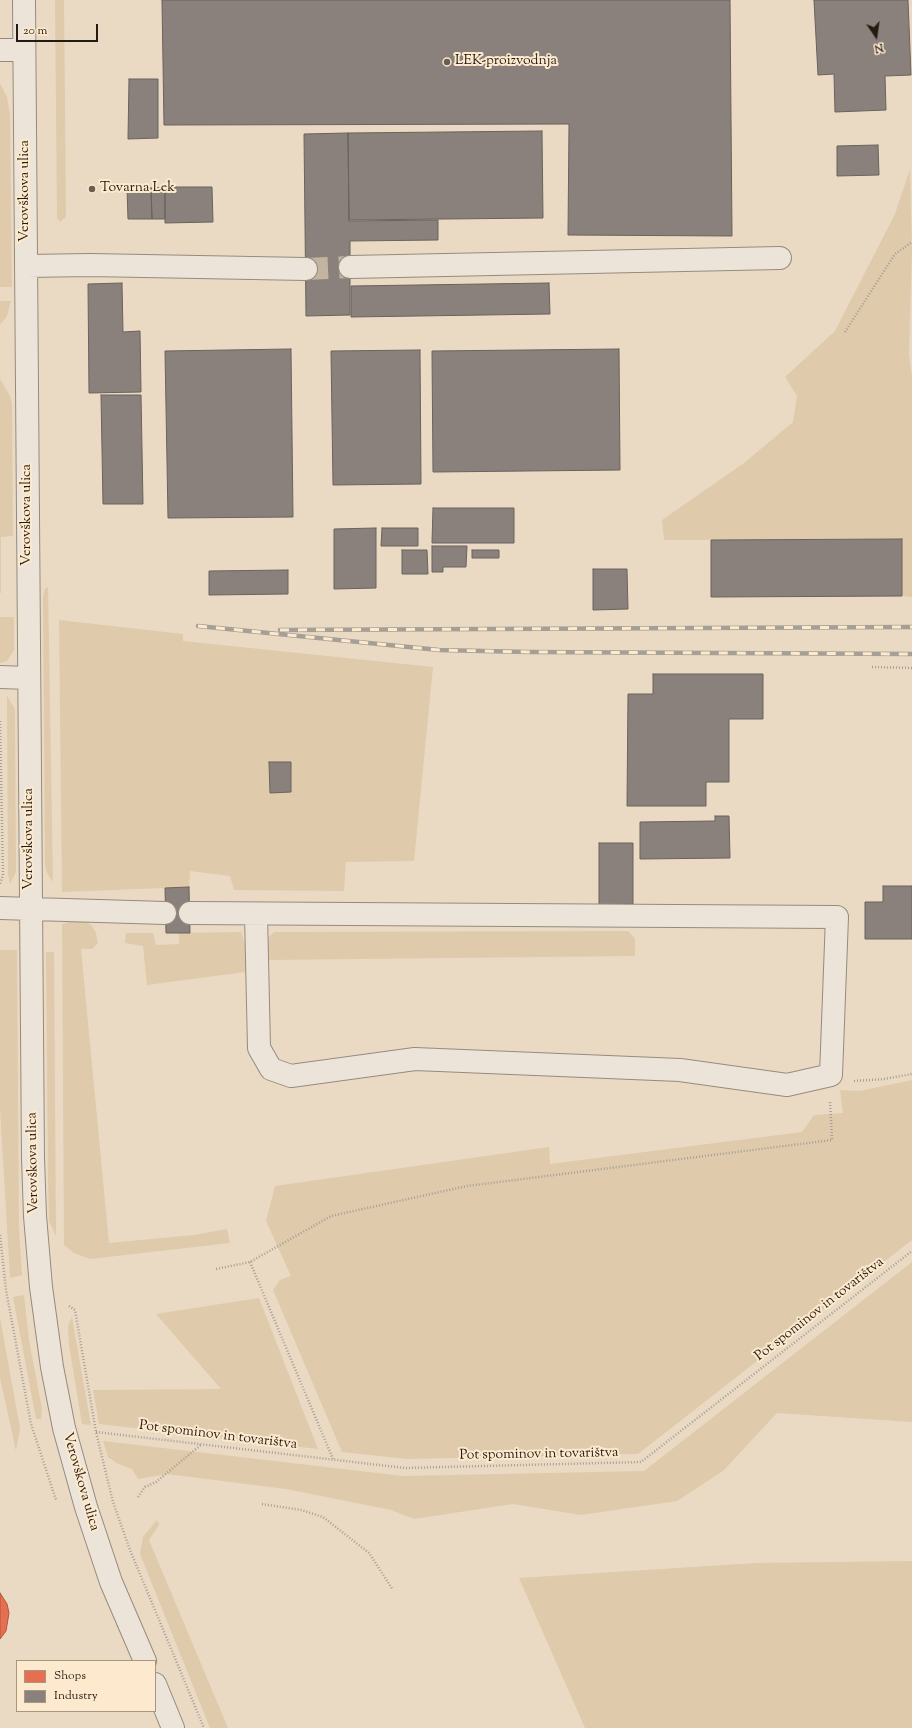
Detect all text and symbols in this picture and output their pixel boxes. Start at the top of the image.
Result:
scale bar [18,16,100,42]
north arrow [856,16,896,56]
text: 20 m [23,22,47,40]
text: N [873,39,885,56]
place label: LEK-proizvodnja [455,54,557,70]
marker: LEK-proizvodnja [442,57,452,67]
street label: Verovškova ulica [18,140,34,242]
place label: Tovarna Lek [100,181,175,197]
marker: Tovarna Lek [87,184,97,194]
street label: Verovškova ulica [20,464,36,566]
street label: Verovškova ulica [22,788,38,890]
street label: Verovškova ulica [25,1112,43,1214]
street label: Pot spominov in tovarištva [752,1254,888,1366]
street label: Pot spominov in tovarištva [138,1418,298,1454]
street label: Verovškova ulica [58,1431,102,1533]
street label: Pot spominov in tovarištva [459,1445,619,1465]
legend [16,1660,156,1712]
text: Shops [54,1667,86,1685]
text: Industry [54,1687,98,1705]

